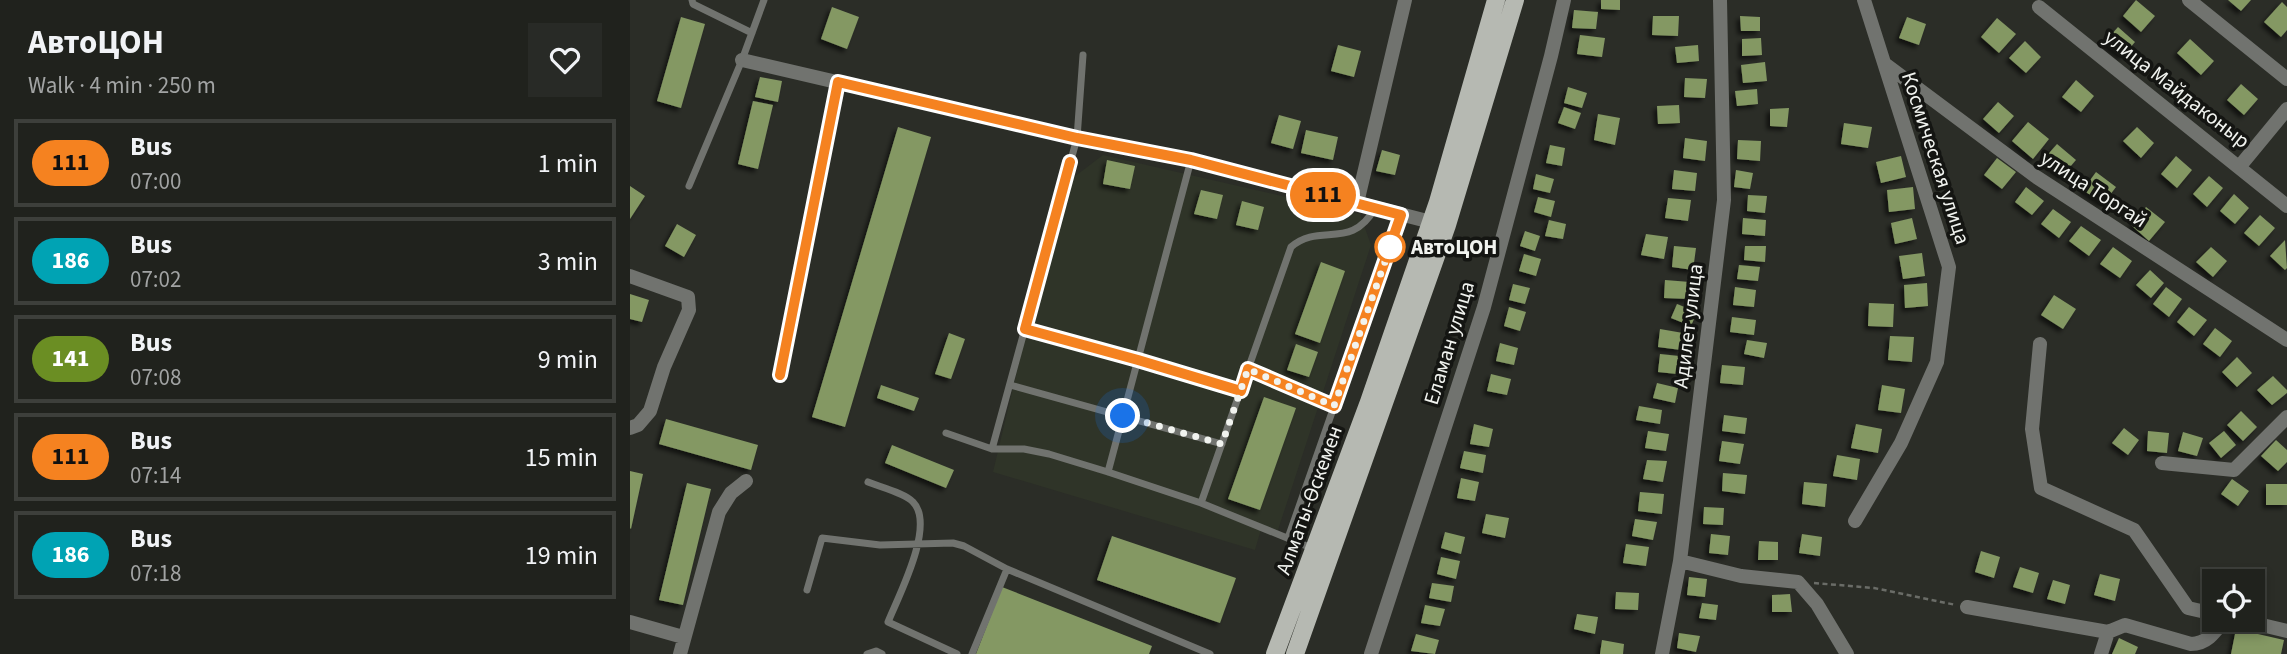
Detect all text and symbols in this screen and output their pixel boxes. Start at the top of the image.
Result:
text: АвтоЦОН [28,19,164,66]
street label: улица Майдаконыр [2098,22,2256,156]
button: heart [528,23,602,97]
street label: Космическая улица [1894,68,1978,248]
text: Walk · 4 min · 250 m [28,69,216,102]
text: Bus [130,128,172,165]
street label: улица Торгай [2034,143,2154,235]
text: 111 [51,145,90,180]
text: 1 min [538,145,598,182]
text: 07:00 [130,165,181,198]
line badge: 111 [1283,172,1363,218]
text: 111 [1304,177,1342,212]
text: Bus [130,226,172,263]
marker: АвтоЦОН [1375,232,1405,262]
place label: АвтоЦОН [1410,232,1498,262]
text: 186 [51,243,90,278]
text: 3 min [538,243,598,280]
street label: Адилет улица [1665,262,1711,390]
text: 07:02 [130,263,181,296]
street label: Еламан улица [1416,278,1482,408]
text: Bus [130,324,172,361]
text: 141 [51,341,90,376]
text: 9 min [538,341,598,378]
text: 07:08 [130,361,181,394]
your location [1105,398,1140,433]
street label: Алматы-Өскемен [1268,421,1350,579]
text: Bus [130,422,172,459]
text: 111 [51,439,90,474]
text: 15 min [525,439,598,476]
text: 07:14 [130,459,181,492]
text: Bus [130,520,172,557]
text: 186 [51,537,90,572]
text: 19 min [525,537,598,574]
text: 07:18 [130,557,181,590]
map controls [2202,569,2265,632]
button: locate [2202,569,2265,632]

